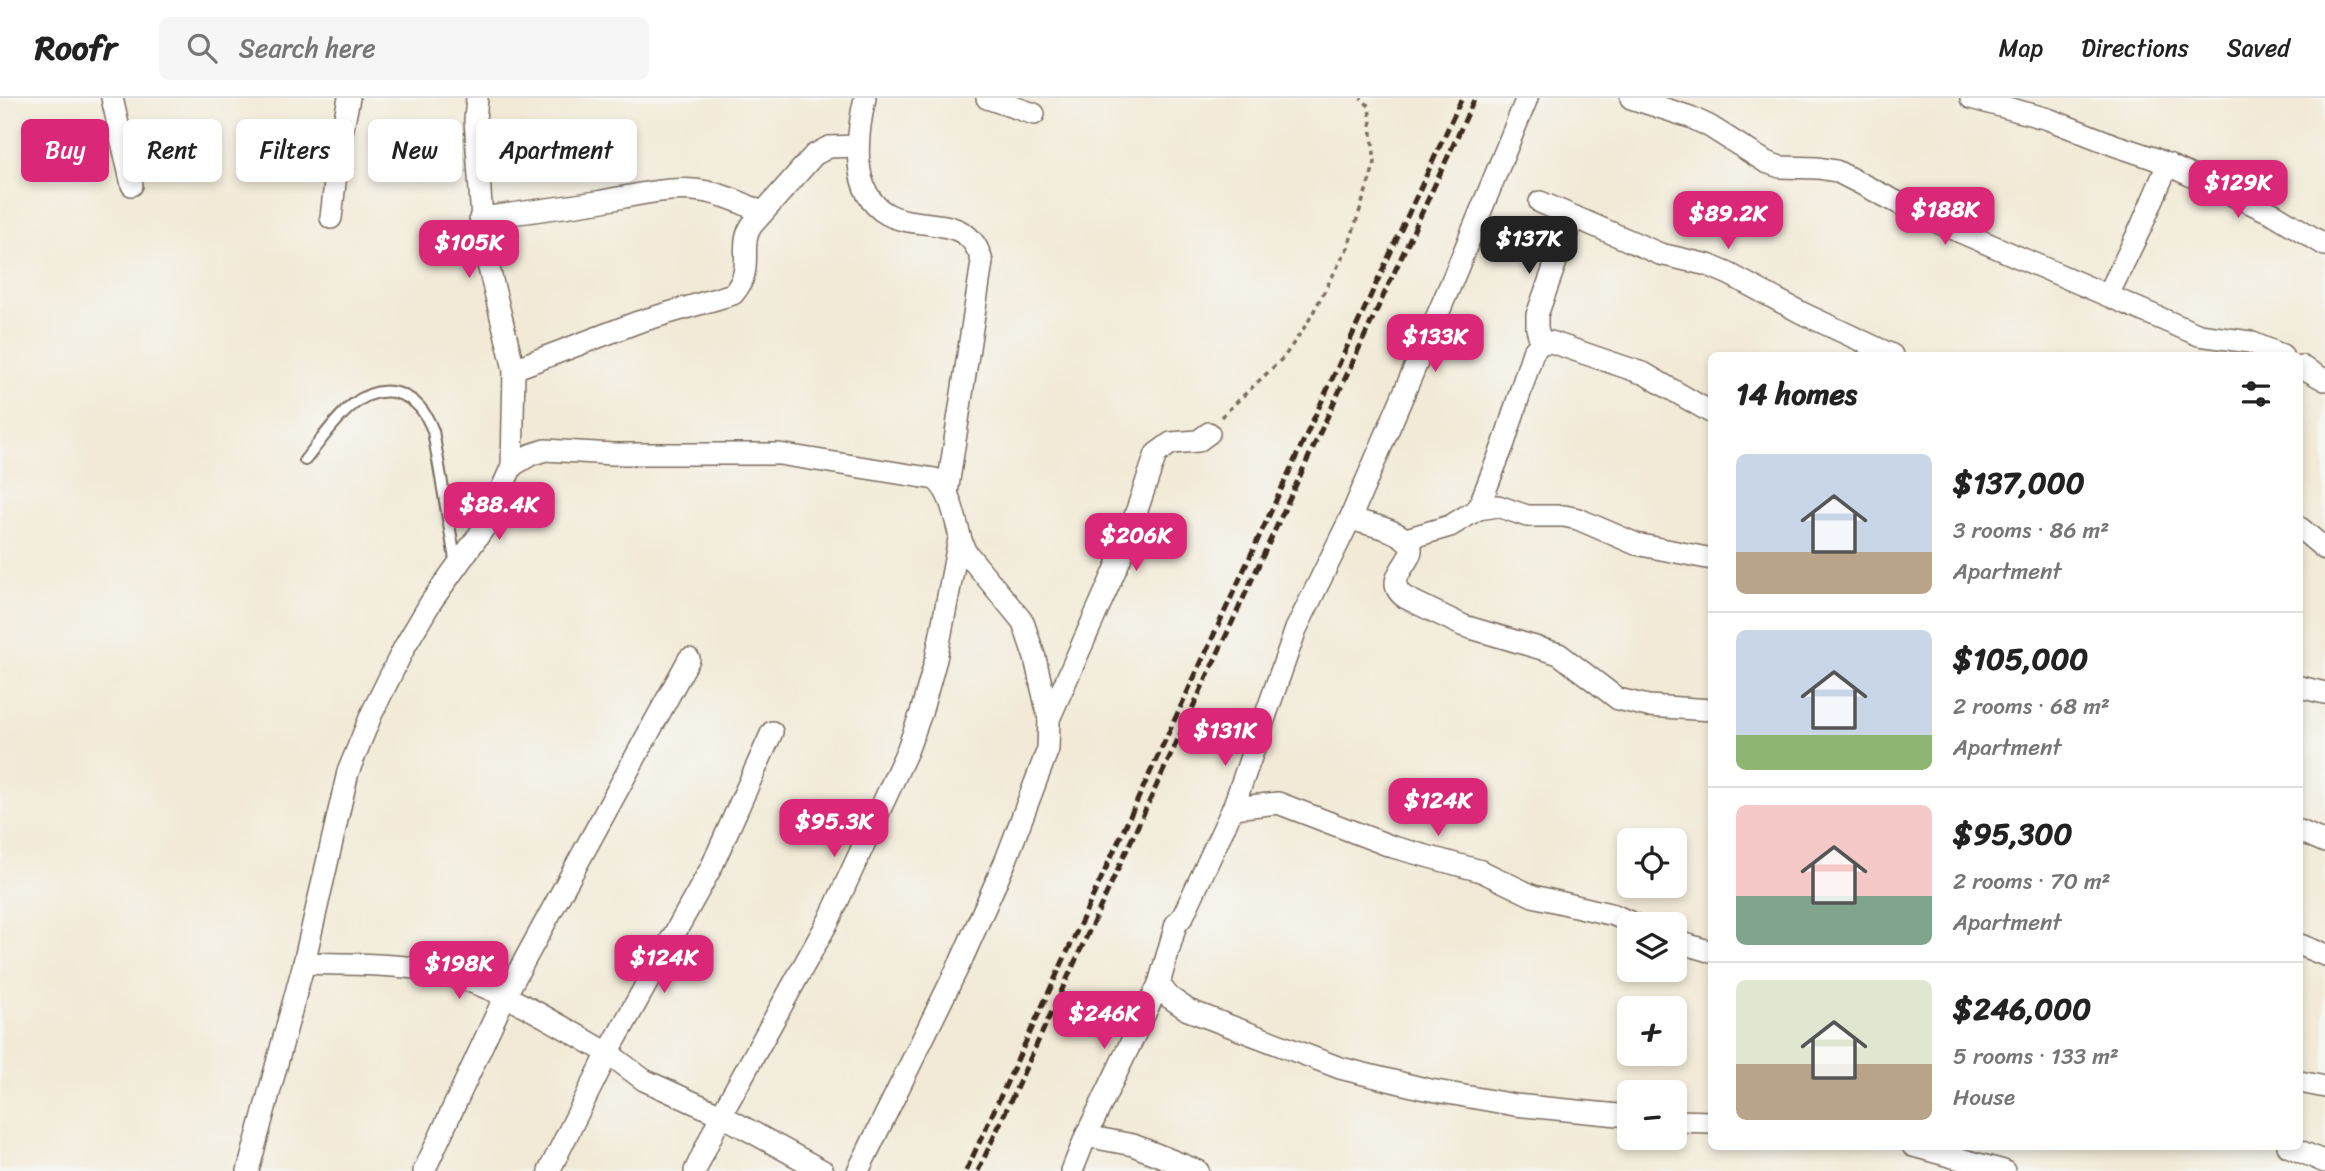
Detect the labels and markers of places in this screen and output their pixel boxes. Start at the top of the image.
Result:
pin: $129K [2189,160,2287,220]
pin: $188K [1896,188,1994,247]
pin: $89.2K [1671,192,1785,251]
pin: $137K [1480,216,1578,276]
pin: $105K [420,220,518,280]
pin: $133K [1386,314,1484,374]
pin: $88.4K [442,482,556,542]
pin: $206K [1087,514,1185,573]
pin: $131K [1176,708,1274,768]
pin: $124K [1389,778,1487,838]
pin: $95.3K [777,800,891,859]
pin: $124K [615,936,713,995]
pin: $198K [410,942,508,1001]
pin: $246K [1055,992,1153,1051]

